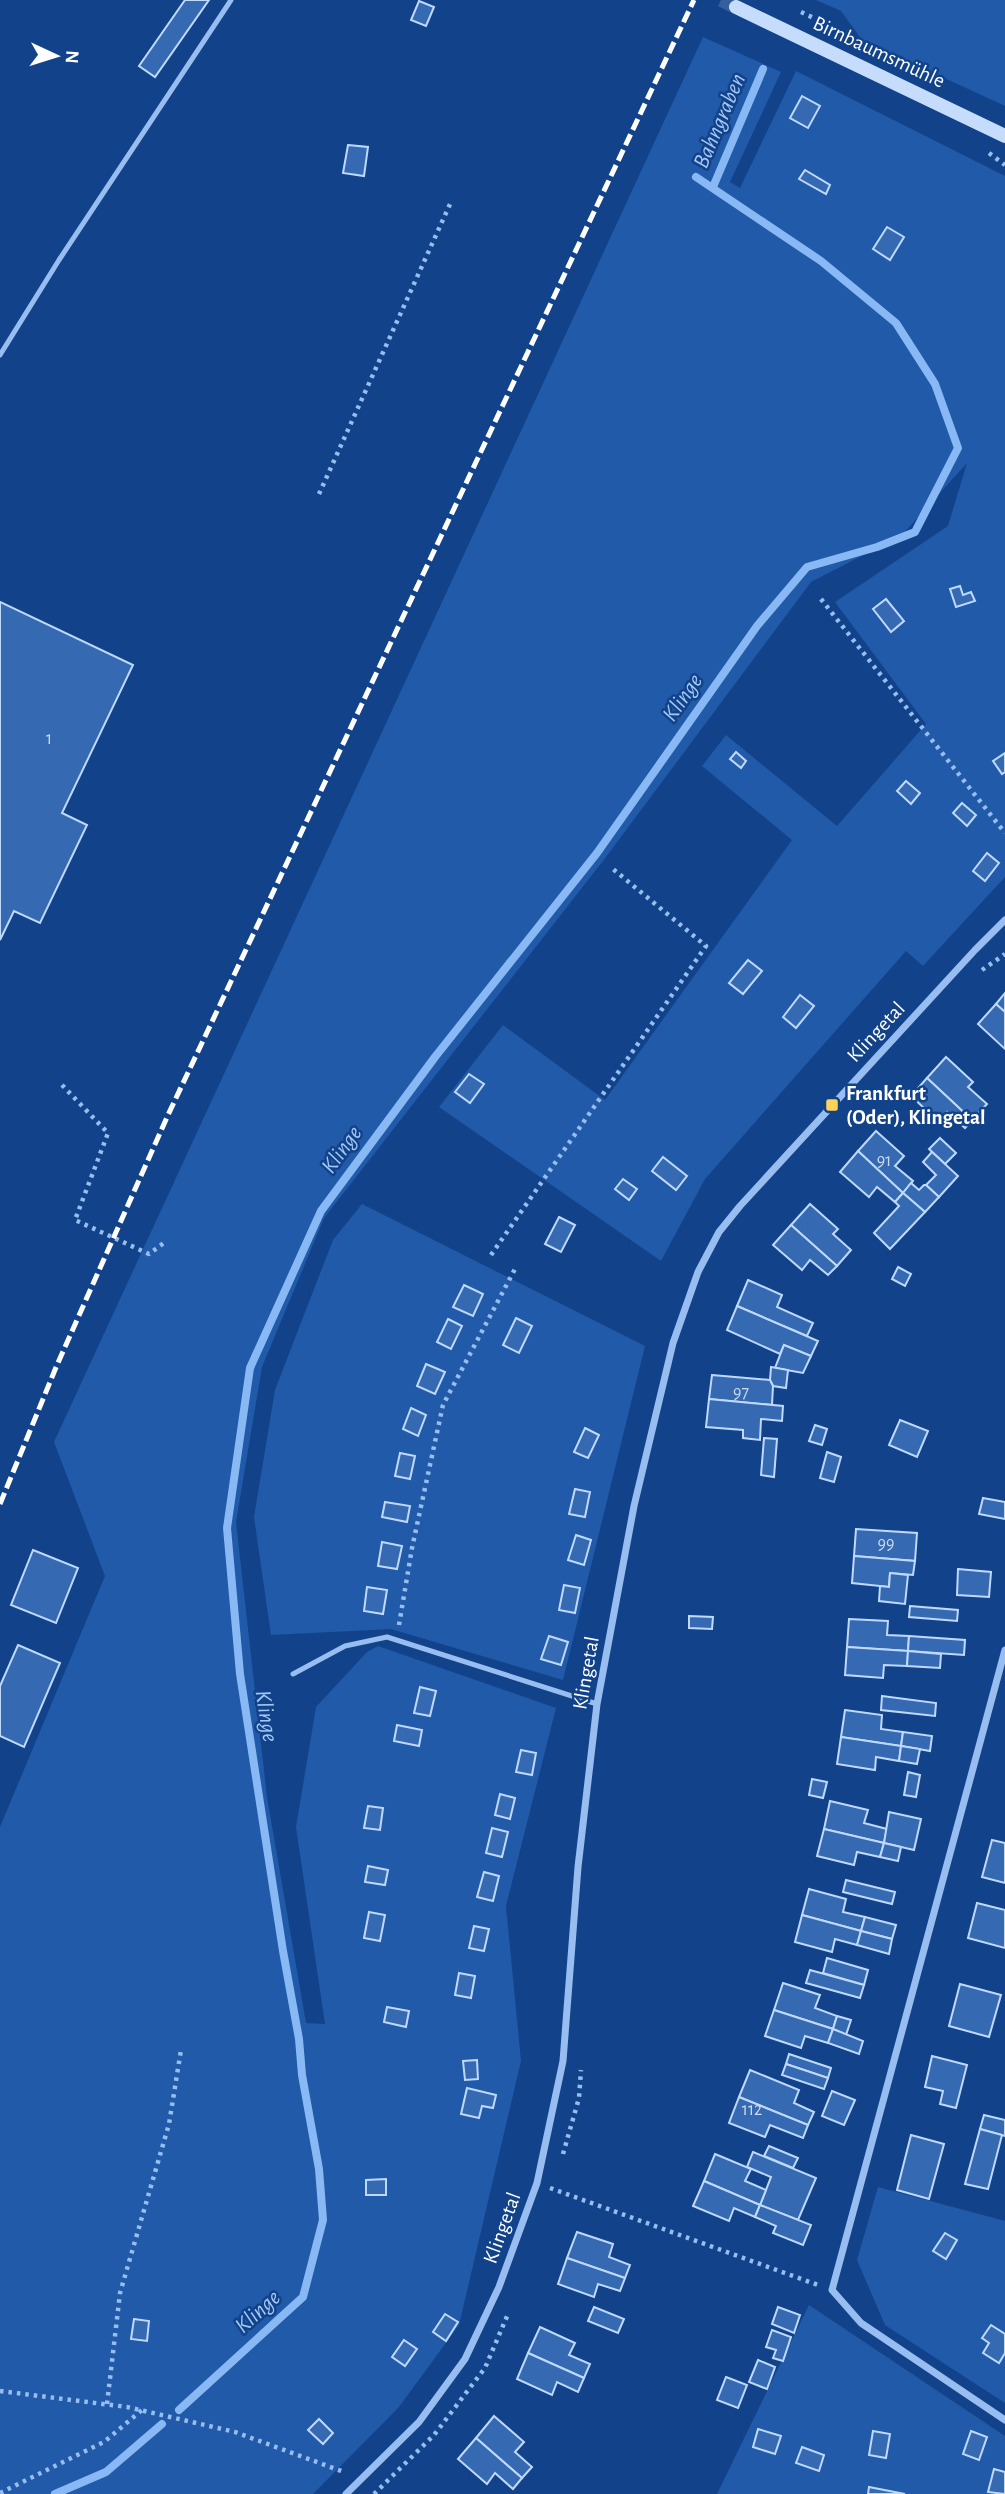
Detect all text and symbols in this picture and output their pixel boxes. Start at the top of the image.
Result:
street label: Birnbaumsmühle [810,12,948,92]
north arrow [21,21,91,91]
text: N [62,50,81,64]
water label: Bahngraben [690,70,750,172]
water label: Klinge [659,670,708,726]
house number: 1 [46,730,52,748]
street label: Klingetal [843,998,909,1066]
place label: Frankfurt (Oder), Klingetal [846,1083,986,1128]
marker: Frankfurt (Oder), Klingetal [824,1097,840,1113]
water label: Klinge [317,1122,367,1178]
house number: 91 [877,1152,891,1170]
house number: 97 [733,1384,749,1402]
house number: 99 [878,1535,894,1553]
street label: Klingetal [569,1635,603,1711]
water label: Klinge [251,1688,281,1744]
house number: 112 [742,2101,762,2119]
street label: Klingetal [479,2190,525,2266]
water label: Klinge [231,2286,285,2338]

